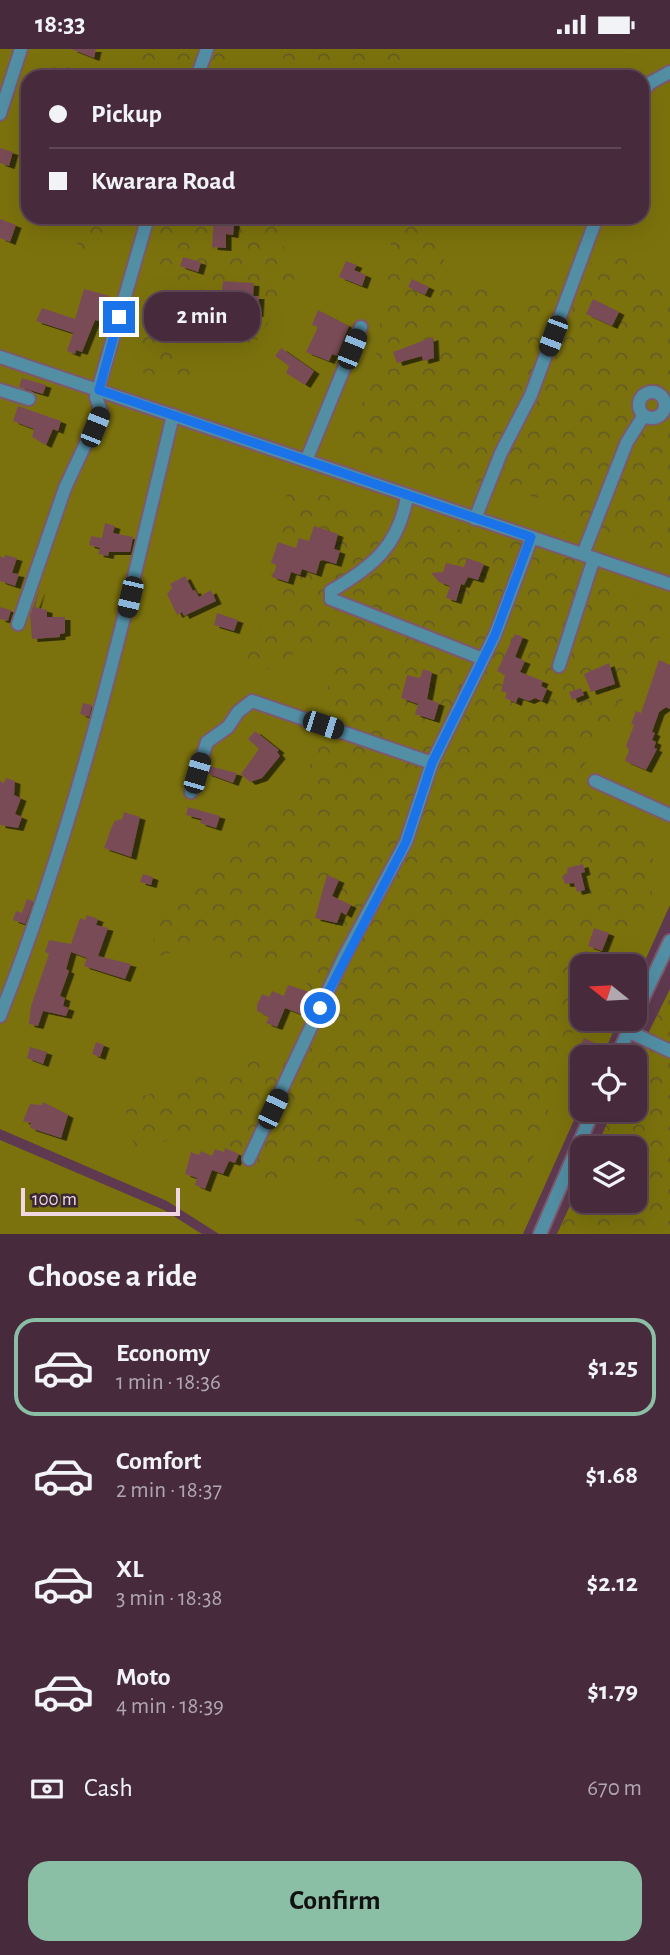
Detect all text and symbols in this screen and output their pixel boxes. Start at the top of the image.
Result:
text: 18:33 [35,11,86,37]
text: Pickup [91,101,162,127]
text: Kwarara Road [91,168,235,194]
callout: 2 min [144,293,259,341]
route end [103,301,135,333]
text: 2 min [176,305,228,328]
car [536,313,571,359]
car [335,326,370,372]
car [78,404,113,450]
car [116,574,145,620]
car [300,709,347,741]
car [182,750,213,796]
north arrow [570,954,648,1031]
map controls [570,954,647,1213]
route start [304,992,336,1024]
button: locate [570,1045,647,1122]
car [255,1086,292,1132]
button: layers [570,1136,647,1213]
scale bar [21,1185,180,1217]
text: 100 m [32,1190,77,1209]
text: Choose a ride [28,1260,197,1292]
icon: car [32,1336,95,1399]
text: Economy [116,1340,210,1366]
text: $1.25 [588,1354,638,1380]
text: 1 min · 18:36 [116,1371,221,1394]
icon: car [32,1444,95,1507]
text: Comfort [116,1448,201,1474]
text: $1.68 [586,1462,638,1488]
text: 2 min · 18:37 [116,1479,222,1502]
icon: car [32,1552,95,1615]
text: XL [116,1556,143,1582]
text: $2.12 [586,1570,638,1596]
text: 3 min · 18:38 [116,1587,222,1610]
icon: car [32,1660,95,1723]
text: Moto [116,1664,171,1690]
text: $1.79 [587,1678,638,1704]
text: 4 min · 18:39 [116,1695,224,1718]
icon: cash [28,1770,66,1808]
text: Cash [84,1775,133,1801]
text: 670 m [587,1777,642,1800]
button: Confirm [28,1861,642,1941]

